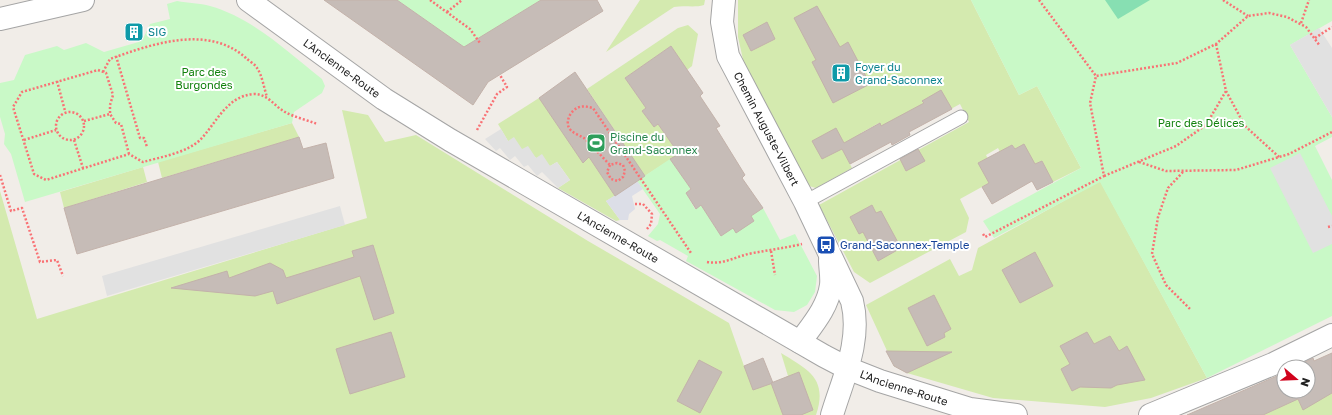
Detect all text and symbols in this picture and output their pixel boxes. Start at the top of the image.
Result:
building icon: SIG [123,21,145,43]
place label: SIG [148,25,166,38]
street label: L'Ancienne-Route [301,36,383,100]
place label: Foyer du Grand-Saconnex [855,60,942,86]
building icon: Foyer du Grand-Saconnex [830,62,852,84]
park label: Parc des Burgondes [175,65,233,91]
street label: Chemin Auguste-Vilbert [732,70,802,188]
park label: Parc des Délices [1158,116,1245,129]
place label: Piscine du Grand-Saconnex [610,130,697,156]
sports icon: Piscine du Grand-Saconnex [585,132,607,154]
street label: L'Ancienne-Route [575,208,661,265]
bus stop icon: Grand-Saconnex-Temple [815,234,837,256]
place label: Grand-Saconnex-Temple [840,238,969,251]
north arrow [1276,359,1316,399]
street label: L'Ancienne-Route [858,367,950,408]
text: N [1298,376,1313,388]

